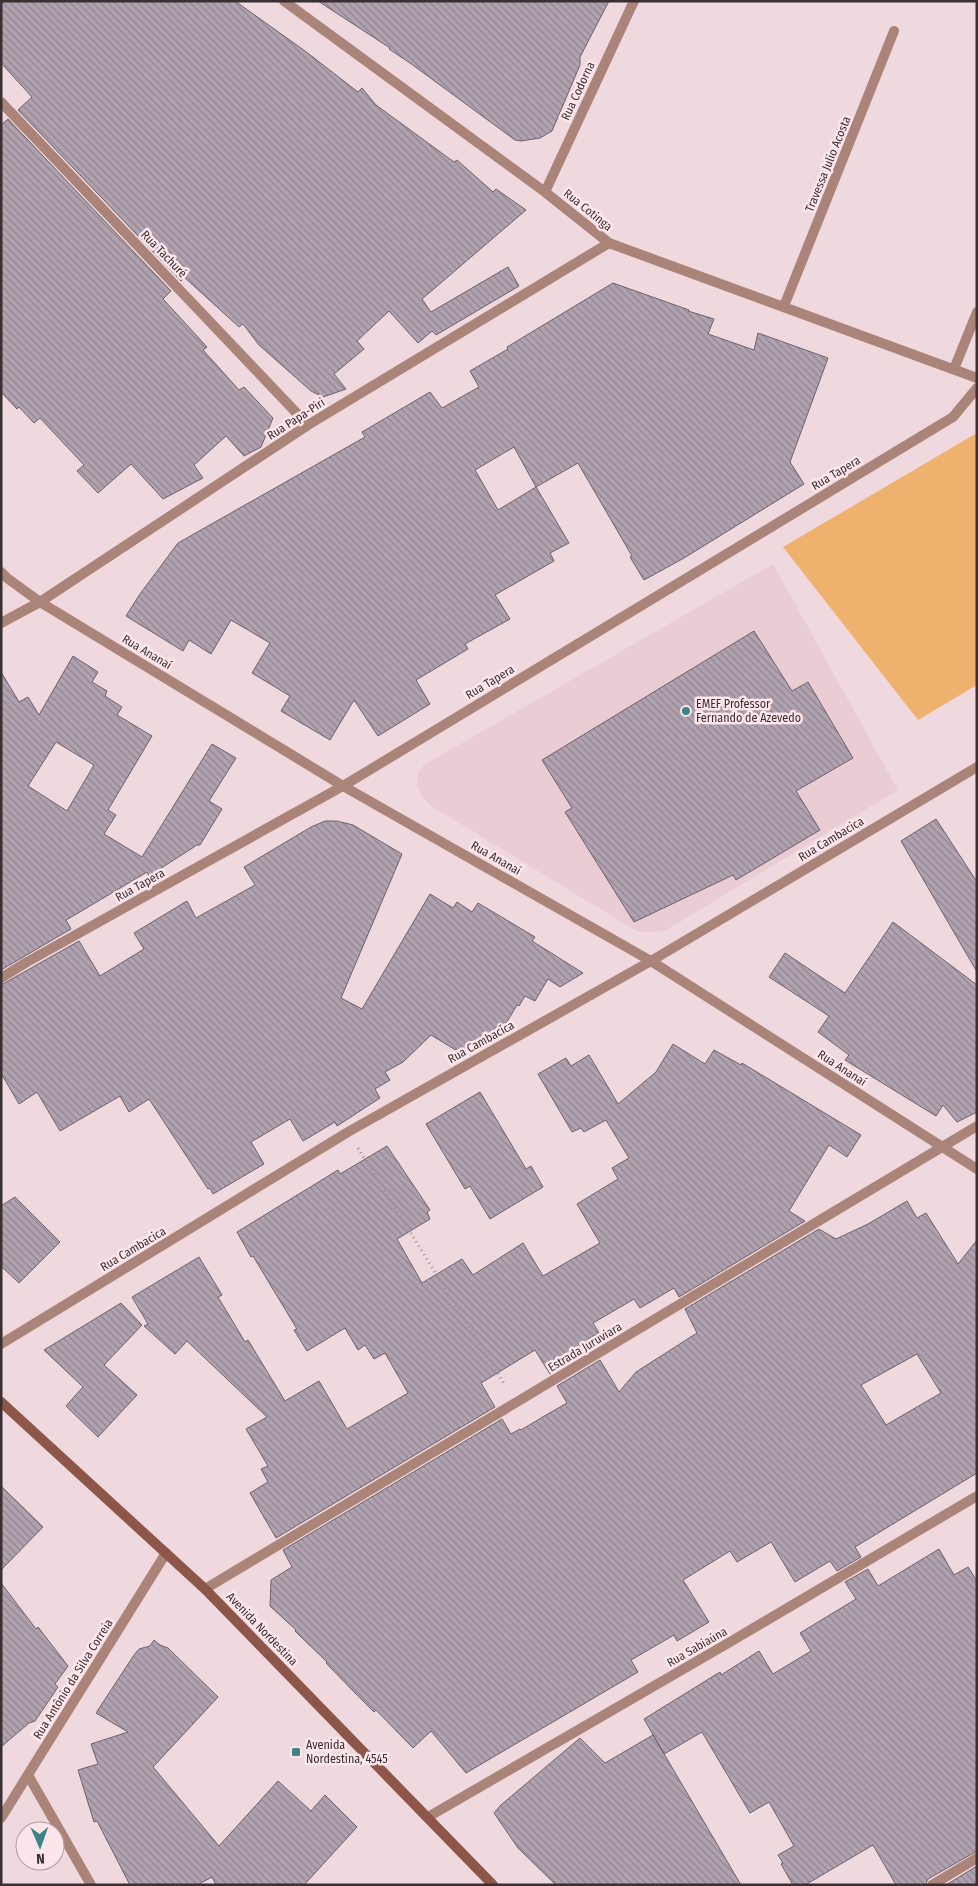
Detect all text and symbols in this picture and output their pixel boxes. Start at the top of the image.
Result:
street label: Rua Codorna [558,59,598,122]
street label: Travessa Julio Acosta [802,114,854,214]
street label: Rua Cotinga [561,186,615,234]
street label: Rua Tachuré [138,228,190,280]
street label: Rua Papa-Piri [264,395,328,443]
street label: Rua Tapera [809,453,863,493]
street label: Rua Ananaí [120,632,174,672]
street label: Rua Tapera [463,662,517,702]
place label: EMEF Professor Fernando de Azevedo [696,697,801,725]
marker: EMEF Professor Fernando de Azevedo [680,705,692,717]
street label: Rua Cambacica [796,814,866,864]
street label: Rua Ananaí [469,838,523,878]
street label: Rua Tapera [113,866,167,904]
street label: Rua Cambacica [445,1018,517,1066]
street label: Rua Ananaí [815,1047,869,1089]
street label: Rua Cambacica [98,1224,168,1274]
street label: Estrada Juruviara [546,1319,624,1374]
street label: Avenida Nordestina [224,1590,300,1669]
street label: Rua Antônio da Silva Correia [30,1616,116,1742]
street label: Rua Sabiaúna [664,1624,730,1670]
place label: Avenida Nordestina, 4545 [306,1738,388,1766]
marker: Avenida Nordestina, 4545 [290,1746,302,1758]
north arrow [15,1821,65,1871]
text: N [36,1850,45,1867]

